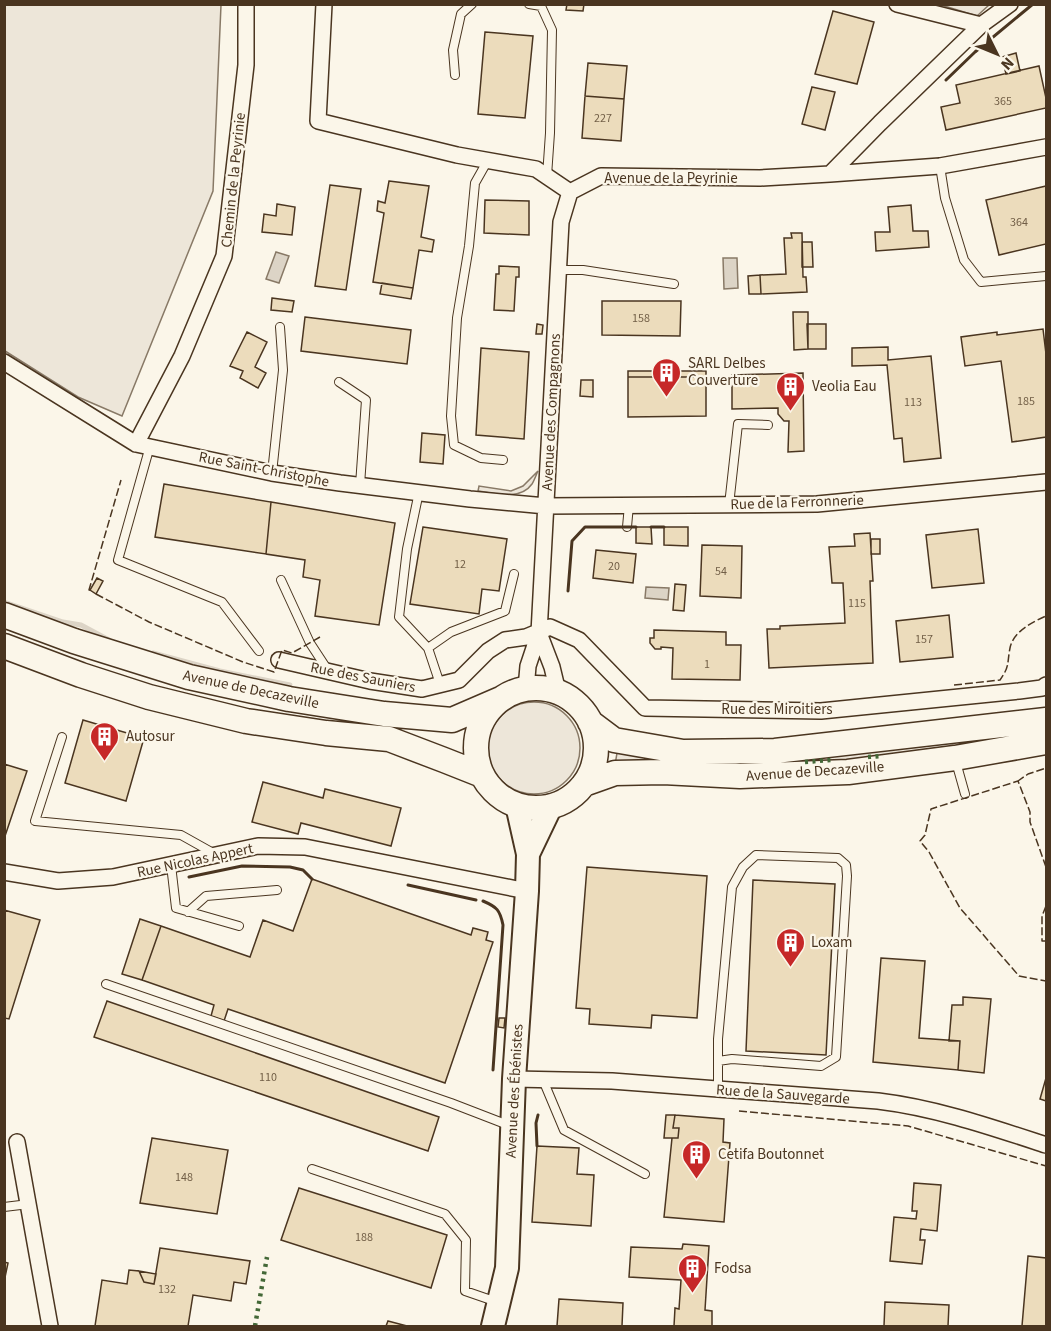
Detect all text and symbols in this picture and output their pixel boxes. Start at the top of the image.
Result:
north arrow [967,24,1027,84]
text: N [996,52,1019,75]
house number: 365 [994,93,1012,110]
house number: 227 [594,110,612,127]
street label: Chemin de la Peyrinie [216,112,251,249]
street label: Avenue de la Peyrinie [604,168,738,189]
house number: 364 [1010,214,1028,231]
house number: 158 [632,310,650,327]
street label: Avenue des Compagnons [537,333,566,491]
place label: SARL Delbes Couverture [688,353,766,391]
building icon: SARL Delbes Couverture [651,356,683,398]
building icon: Veolia Eau [775,370,807,412]
place label: Veolia Eau [812,376,877,397]
house number: 185 [1017,393,1035,410]
house number: 113 [904,394,922,411]
street label: Rue Saint-Christophe [197,447,331,492]
street label: Rue de la Ferronnerie [730,490,864,515]
house number: 12 [454,556,466,573]
house number: 20 [608,558,620,575]
house number: 54 [715,563,727,580]
house number: 115 [848,595,866,612]
house number: 157 [915,631,933,648]
house number: 1 [704,656,710,673]
street label: Rue des Sauniers [309,657,417,698]
street label: Avenue de Decazeville [181,665,321,714]
street label: Rue des Miroitiers [721,699,833,720]
building icon: Autosur [89,720,121,762]
place label: Autosur [126,726,176,747]
street label: Avenue de Decazeville [745,756,885,787]
street label: Rue Nicolas Appert [135,838,255,883]
building icon: Loxam [774,926,806,968]
place label: Loxam [811,932,853,953]
street label: Avenue des Ébénistes [500,1023,529,1159]
house number: 110 [259,1069,277,1086]
street label: Rue de la Sauvegarde [715,1079,851,1110]
building icon: Cetifa Boutonnet [681,1138,713,1180]
place label: Cetifa Boutonnet [718,1144,824,1165]
house number: 148 [175,1169,193,1186]
house number: 188 [355,1229,373,1246]
building icon: Fodsa [677,1252,709,1294]
place label: Fodsa [714,1258,752,1279]
house number: 132 [158,1281,176,1298]

